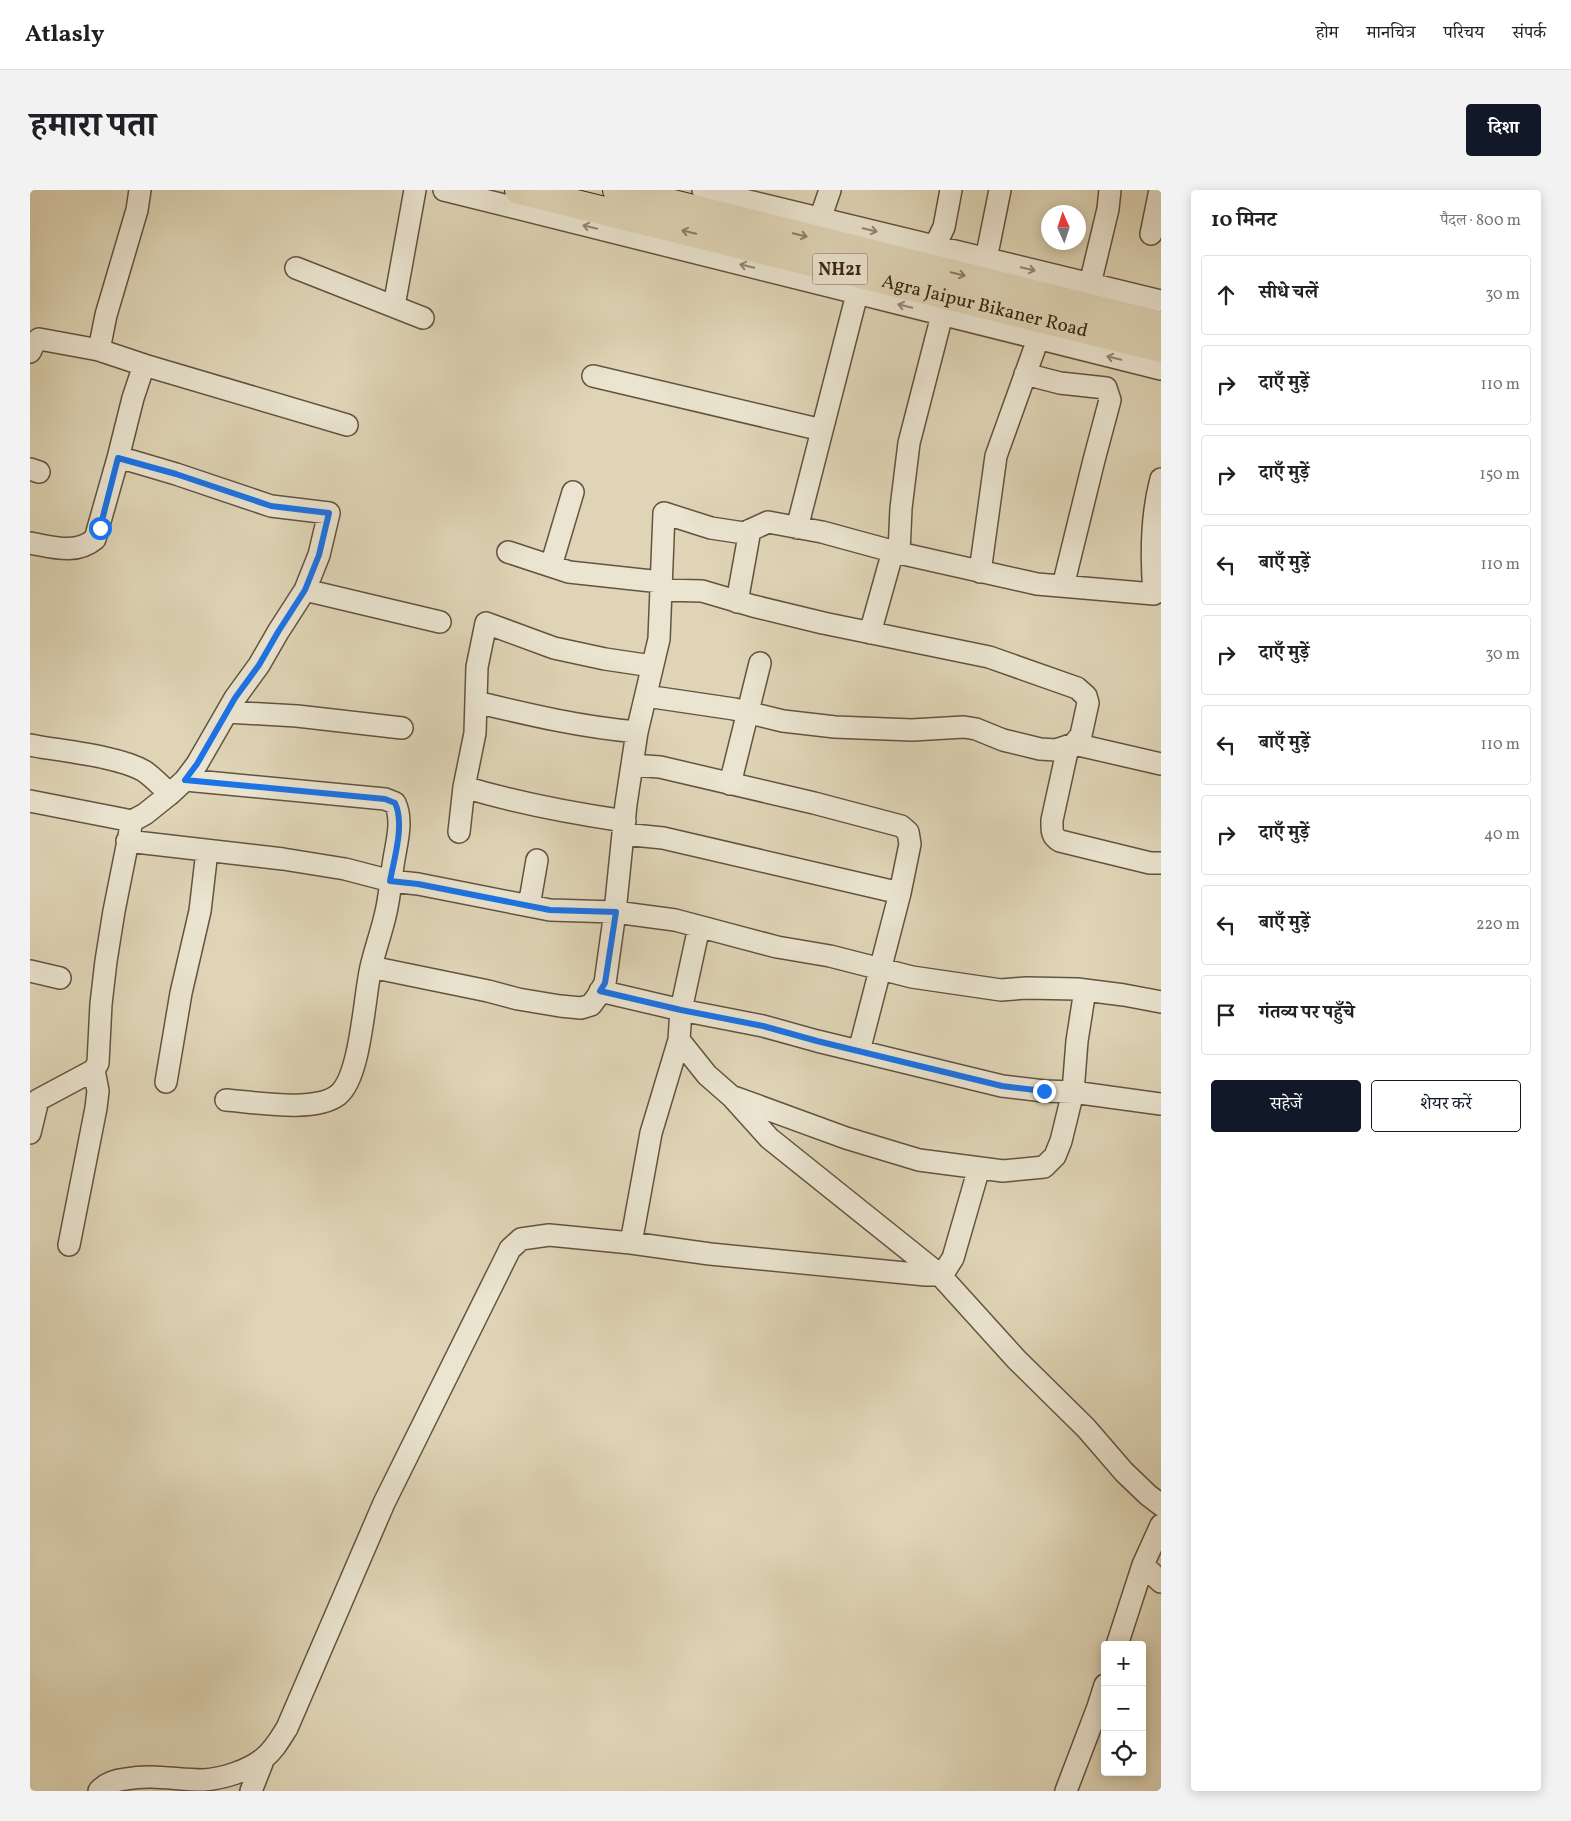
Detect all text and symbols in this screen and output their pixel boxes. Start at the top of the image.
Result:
text: Atlasly [25,18,104,52]
text: होम [1316,21,1339,46]
text: मानचित्र [1367,21,1415,46]
text: परिचय [1443,21,1484,46]
text: संपर्क [1512,21,1546,46]
text: हमारा पता [30,103,156,151]
button: दिशा [1466,104,1541,156]
north arrow [1041,205,1086,250]
text: 10 मिनट [1211,206,1276,235]
text: पैदल · 800 m [1440,210,1521,232]
one-way arrow [582,222,598,231]
one-way arrow [861,226,877,236]
one-way arrow [681,227,697,236]
one-way arrow [792,231,808,240]
road number: NH21 [812,254,868,285]
one-way arrow [740,261,756,271]
one-way arrow [1019,265,1035,274]
street label: Agra Jaipur Bikaner Road [879,269,1090,345]
one-way arrow [950,270,966,279]
text: सीधे चलें [1259,280,1318,306]
icon: ahead [1212,281,1240,309]
text: 30 m [1485,284,1520,306]
one-way arrow [897,301,913,310]
one-way arrow [1106,353,1122,362]
text: दाएँ मुड़ें [1259,370,1309,396]
icon: right [1212,371,1240,399]
text: 110 m [1481,374,1520,396]
text: दाएँ मुड़ें [1259,460,1309,486]
icon: right [1212,461,1240,489]
text: 150 m [1479,464,1520,486]
route start [89,517,112,540]
text: बाएँ मुड़ें [1259,550,1310,576]
icon: left [1212,551,1240,579]
text: 110 m [1481,554,1520,576]
text: दाएँ मुड़ें [1259,640,1309,666]
icon: right [1212,641,1240,669]
text: 30 m [1485,644,1520,666]
text: बाएँ मुड़ें [1259,730,1310,756]
icon: left [1212,731,1240,759]
text: 110 m [1481,734,1520,756]
text: दाएँ मुड़ें [1259,820,1309,846]
icon: right [1212,821,1240,849]
text: 40 m [1484,824,1520,846]
text: बाएँ मुड़ें [1259,910,1310,936]
icon: left [1212,911,1240,939]
text: 220 m [1476,914,1520,936]
text: गंतव्य पर पहुँचे [1259,1000,1354,1026]
icon: arrive [1212,1001,1240,1029]
route end [1033,1080,1056,1103]
button: सहेजें [1211,1080,1361,1132]
button: शेयर करें [1371,1080,1521,1132]
map controls [1101,1641,1146,1776]
button: + [1101,1641,1146,1686]
button: − [1101,1686,1146,1731]
button: locate [1101,1731,1146,1776]

